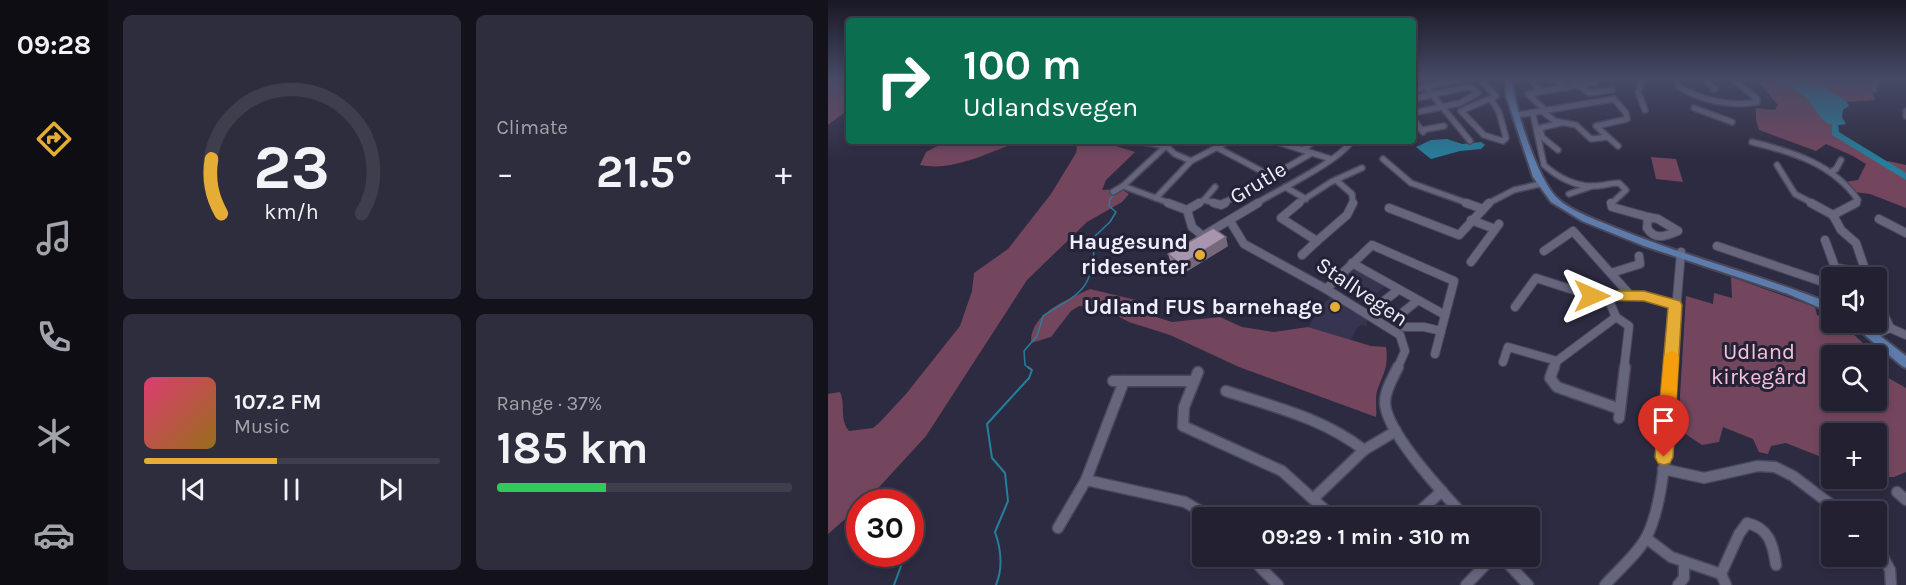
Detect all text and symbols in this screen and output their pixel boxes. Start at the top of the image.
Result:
text: 09:28 [17,29,91,61]
text: 100 m [963,40,1082,90]
icon: right [864,42,942,120]
text: Udlandsvegen [963,91,1138,123]
text: Climate [497,116,568,139]
icon: directions [33,118,75,160]
text: 23 [253,131,330,204]
text: 21.5° [596,146,693,198]
text: − [497,154,514,192]
text: + [775,154,792,192]
street label: Grutle [1225,156,1291,210]
text: km/h [265,199,319,224]
icon: music [33,217,75,259]
place label: Haugesund ridesenter [1069,229,1188,280]
marker: Haugesund ridesenter [1193,248,1207,262]
street label: Stallvegen [1311,252,1413,332]
position arrow [1560,264,1624,328]
map controls [1821,267,1887,567]
button: sound [1821,267,1887,333]
place label: Udland FUS barnehage [1084,294,1323,320]
marker: Udland FUS barnehage [1328,300,1342,314]
icon: phone [33,316,75,358]
park label: Udland kirkegård [1711,339,1807,390]
button: search [1821,345,1887,411]
text: 107.2 FM [234,389,322,415]
text: Range · 37% [497,392,602,415]
pin [1638,395,1689,457]
icon: arrive [1647,404,1680,437]
icon: climate [33,415,75,457]
text: Music [234,415,290,438]
text: 185 km [497,422,649,474]
button: + [1821,423,1887,489]
icon: previous [177,473,210,506]
icon: pause [275,473,308,506]
icon: next [374,473,407,506]
speed limit sign: 30 [846,489,924,567]
button: − [1821,501,1887,567]
icon: car [33,514,75,556]
text: 09:29 · 1 min · 310 m [1262,524,1470,550]

